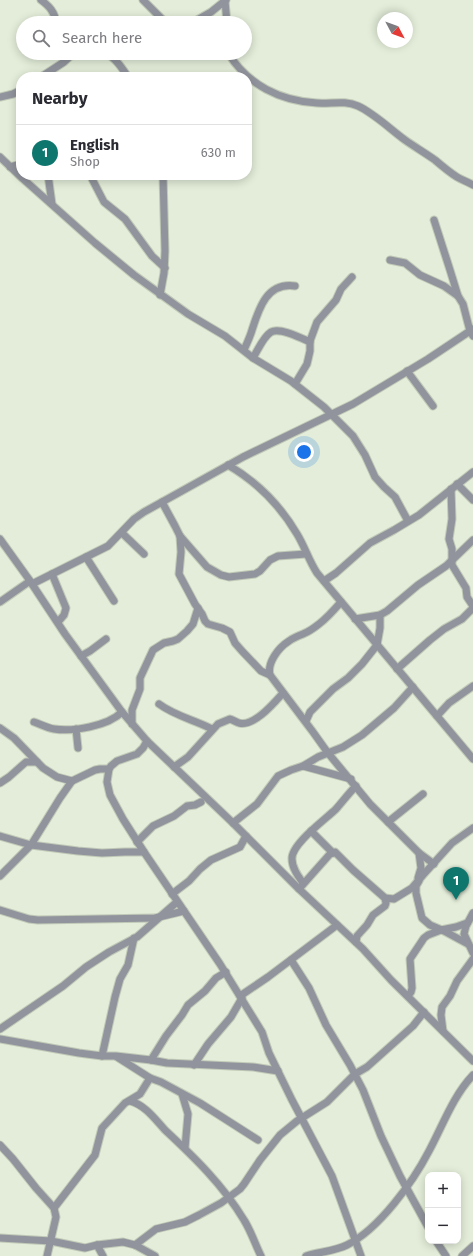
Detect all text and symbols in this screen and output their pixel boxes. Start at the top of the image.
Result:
north arrow [377,12,413,48]
search box [16,16,252,60]
icon: search [30,27,52,49]
text: Search here [62,29,142,47]
text: Nearby [32,88,87,109]
text: English [70,136,119,154]
text: 1 [42,145,48,160]
text: 630 m [201,145,236,160]
text: Shop [70,154,100,169]
your location [294,442,314,462]
pin: 1 [443,867,469,900]
map controls [425,1172,461,1244]
button: + [425,1172,461,1208]
button: − [425,1208,461,1244]

